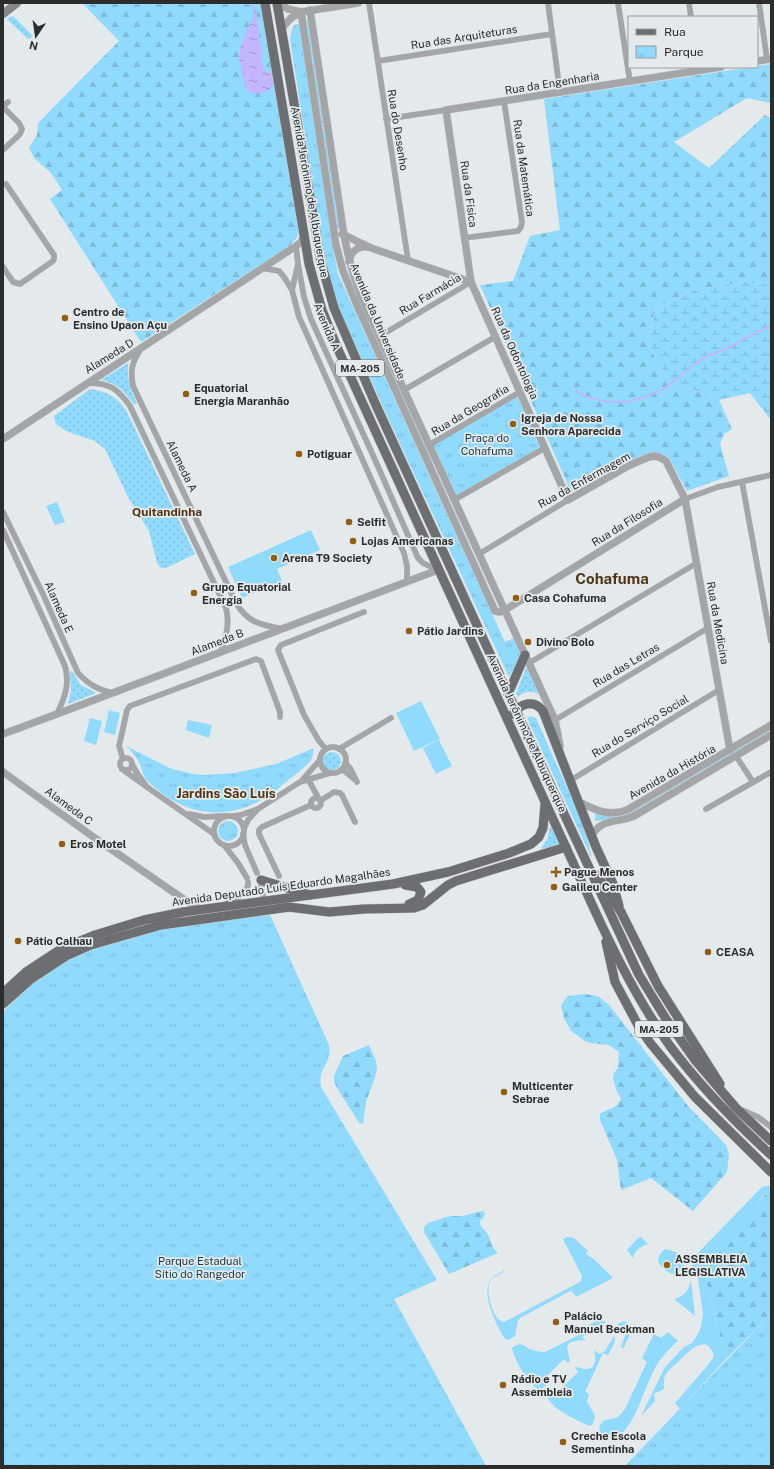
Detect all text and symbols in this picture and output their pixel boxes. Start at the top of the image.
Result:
north arrow [16,16,56,56]
legend [628,16,758,68]
street label: Rua das Arquiteturas [410,23,518,51]
text: Rua [664,25,686,39]
text: N [28,39,39,53]
text: Parque [664,45,704,59]
street label: Rua da Engenharia [504,70,600,96]
street label: Rua do Desenho [386,88,410,172]
street label: Avenida Jerônimo de Albuquerque [289,106,331,278]
street label: Rua da Matemática [511,119,537,217]
street label: Rua da Física [458,160,480,228]
street label: Avenida da Universidade [348,261,408,381]
street label: Rua Farmácia [397,271,463,317]
street label: Avenida A [312,301,343,353]
street label: Rua da Odontologia [489,305,541,401]
place label: Centro de Ensino Upaon Açu [73,306,167,332]
marker: Centro de Ensino Upaon Açu [60,313,70,323]
street label: Alameda D [82,336,136,376]
road number: MA-205 [336,360,384,376]
place label: Equatorial Energia Maranhão [194,382,289,407]
street label: Rua da Geografia [429,382,511,438]
marker: Equatorial Energia Maranhão [181,389,191,399]
place label: Igreja de Nossa Senhora Aparecida [521,412,621,437]
marker: Igreja de Nossa Senhora Aparecida [508,419,518,429]
park label: Praça do Cohafuma [461,432,513,457]
street label: Alameda A [164,438,200,494]
place label: Potiguar [307,448,352,460]
marker: Potiguar [294,449,304,459]
street label: Rua da Enfermagem [536,450,632,510]
street label: Rua da Filosofia [590,495,664,549]
district label: Quitandinha [132,505,202,519]
place label: Selfit [357,516,386,528]
marker: Selfit [344,517,354,527]
place label: Lojas Americanas [361,535,454,547]
marker: Lojas Americanas [348,536,358,546]
place label: Arena T9 Society [282,552,373,564]
marker: Arena T9 Society [269,553,279,563]
district label: Cohafuma [575,570,649,587]
street label: Alameda E [42,579,76,635]
place label: Grupo Equatorial Energia [202,581,292,606]
street label: Rua da Medicina [705,581,731,665]
marker: Grupo Equatorial Energia [189,588,199,598]
place label: Casa Cohafuma [524,592,606,604]
marker: Casa Cohafuma [511,593,521,603]
place label: Pátio Jardins [417,625,484,637]
street label: Alameda B [189,626,245,658]
marker: Pátio Jardins [404,626,414,636]
place label: Divino Bolo [536,636,594,648]
marker: Divino Bolo [523,637,533,647]
street label: Rua das Letras [591,640,662,690]
street label: Avenida Jerônimo de Albuquerque [485,652,569,814]
street label: Rua do Serviço Social [590,692,691,760]
street label: Avenida da História [626,742,718,802]
street label: Alameda C [43,785,95,827]
district label: Jardins São Luís [176,786,276,801]
place label: Eros Motel [70,838,127,850]
marker: Eros Motel [57,839,67,849]
street label: Avenida Deputado Luís Eduardo Magalhães [171,866,392,908]
place label: Pague Menos [564,866,635,878]
marker: Pague Menos [551,867,561,877]
place label: Galileu Center [562,881,638,893]
marker: Galileu Center [549,882,559,892]
place label: Pátio Calhau [26,935,92,947]
marker: Pátio Calhau [13,936,23,946]
place label: CEASA [716,946,754,958]
marker: CEASA [703,947,713,957]
road number: MA-205 [635,1021,683,1037]
place label: Multicenter Sebrae [512,1080,574,1105]
marker: Multicenter Sebrae [499,1087,509,1097]
place label: ASSEMBLEIA LEGISLATIVA [675,1253,748,1278]
park label: Parque Estadual Sítio do Rangedor [155,1255,245,1280]
marker: ASSEMBLEIA LEGISLATIVA [662,1260,672,1270]
place label: Palácio Manuel Beckman [564,1310,655,1335]
marker: Palácio Manuel Beckman [551,1317,561,1327]
place label: Rádio e TV Assembleia [511,1373,572,1398]
marker: Rádio e TV Assembleia [498,1380,508,1390]
place label: Creche Escola Sementinha [571,1430,646,1455]
marker: Creche Escola Sementinha [558,1437,568,1447]

